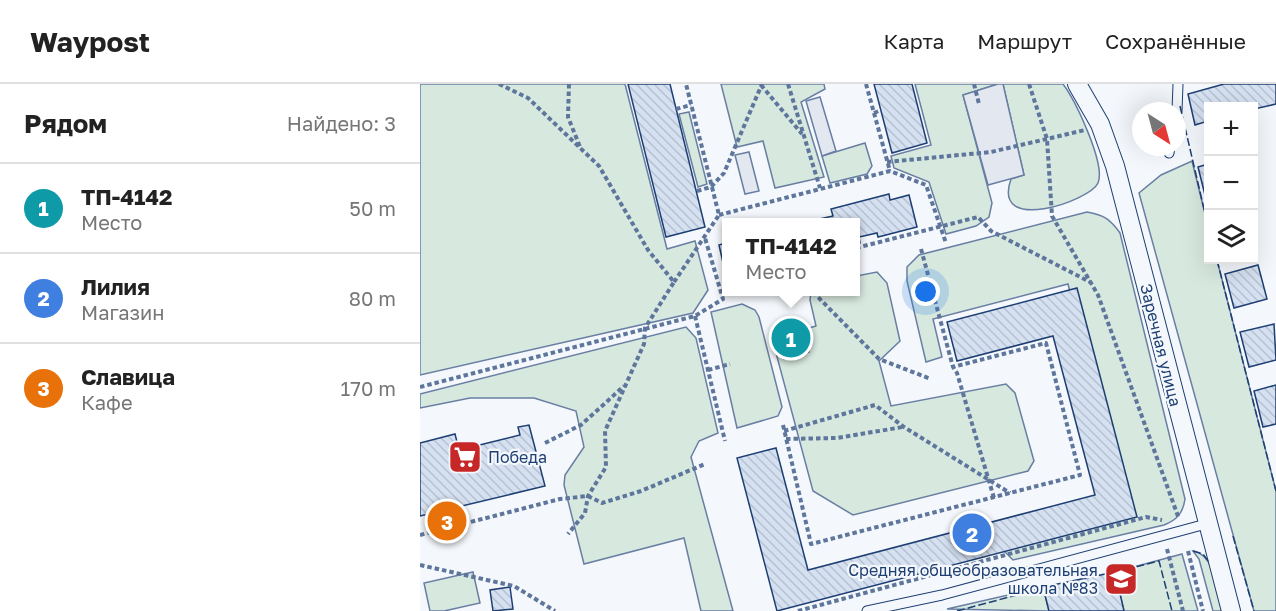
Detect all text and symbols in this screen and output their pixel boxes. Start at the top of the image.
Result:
text: Waypost [30,25,150,58]
text: Карта [883,28,944,54]
text: Маршрут [977,28,1072,54]
text: Сохранённые [1105,28,1246,54]
north arrow [1132,102,1186,156]
map controls [1204,102,1258,264]
button: + [1204,102,1258,156]
text: Рядом [24,108,107,139]
text: Найдено: 3 [287,111,396,135]
button: − [1204,156,1258,210]
text: ТП-4142 [81,183,172,210]
text: 1 [38,196,49,220]
text: 50 m [349,196,396,220]
text: Место [81,210,142,234]
button: layers [1204,210,1258,264]
popup [722,218,860,296]
text: ТП-4142 [745,232,837,259]
text: Место [745,259,807,283]
text: Лилия [81,273,150,300]
your location [911,277,940,306]
street label: Заречная улица [1136,281,1186,409]
text: 2 [37,286,50,310]
text: 80 m [349,286,396,310]
text: Магазин [81,300,165,324]
pin: 1 [772,316,811,360]
text: Славица [81,363,175,390]
text: 3 [37,376,50,400]
text: 170 m [341,376,396,400]
text: Кафе [81,390,133,414]
supermarket icon: Победа [447,439,483,475]
place label: Победа [488,447,547,467]
pin: 3 [428,498,466,544]
pin: 2 [952,510,992,556]
place label: Средняя общеобразовательная школа №83 [848,560,1098,598]
school or university icon: Средняя общеобразовательная школа №83 [1103,561,1139,597]

